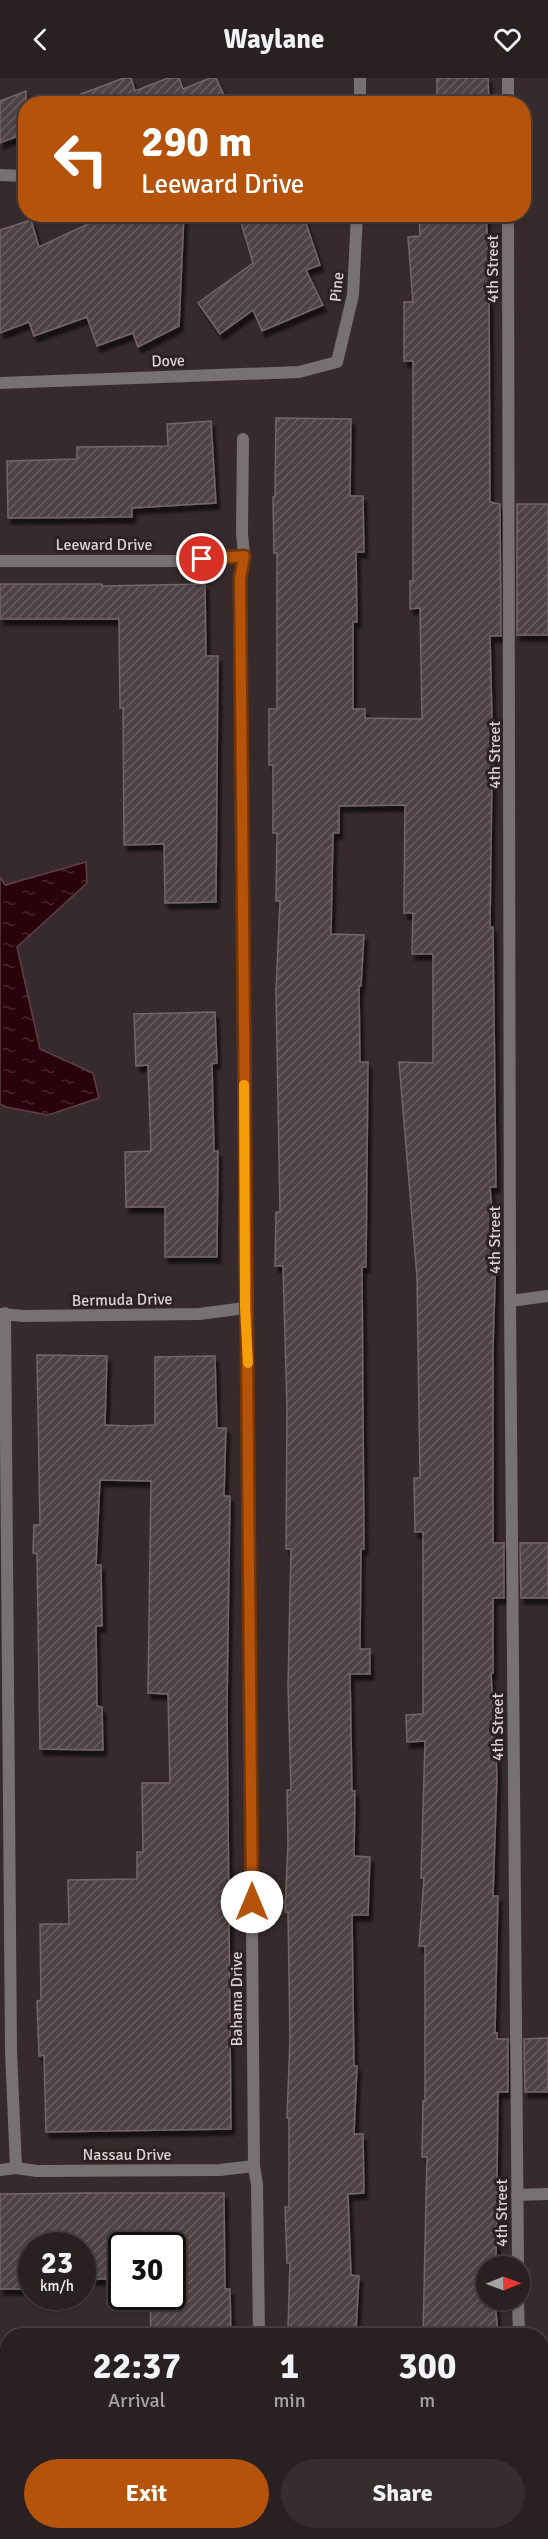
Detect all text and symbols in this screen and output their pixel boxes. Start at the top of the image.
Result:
icon: back [24,23,57,56]
text: Waylane [223,23,325,56]
icon: heart [491,23,524,56]
text: 290 m [141,117,252,168]
icon: left [42,120,120,198]
text: Leeward Drive [141,168,304,201]
street label: 4th Street [483,235,503,303]
street label: Pine [325,271,349,303]
street label: Dove [151,350,185,372]
pin [176,533,227,584]
street label: Leeward Drive [56,535,152,555]
icon: arrive [185,542,218,575]
street label: 4th Street [485,721,505,789]
street label: 4th Street [485,1206,505,1274]
street label: Bermuda Drive [71,1289,173,1311]
street label: 4th Street [488,1693,508,1761]
position arrow [220,1870,284,1934]
street label: Bahama Drive [227,1952,247,2046]
street label: Nassau Drive [82,2145,172,2165]
street label: 4th Street [492,2179,512,2247]
speed limit sign: 30 [108,2232,186,2310]
text: 23 [41,2245,73,2282]
north arrow [476,2256,530,2310]
map controls [476,2256,530,2310]
text: km/h [40,2277,74,2295]
text: 22:37 [93,2344,181,2389]
text: 1 [280,2344,299,2389]
text: 300 [398,2344,456,2389]
text: Arrival [108,2388,165,2413]
text: min [273,2388,306,2413]
text: m [419,2388,435,2413]
button: Exit [24,2459,269,2528]
button: Share [281,2459,525,2528]

